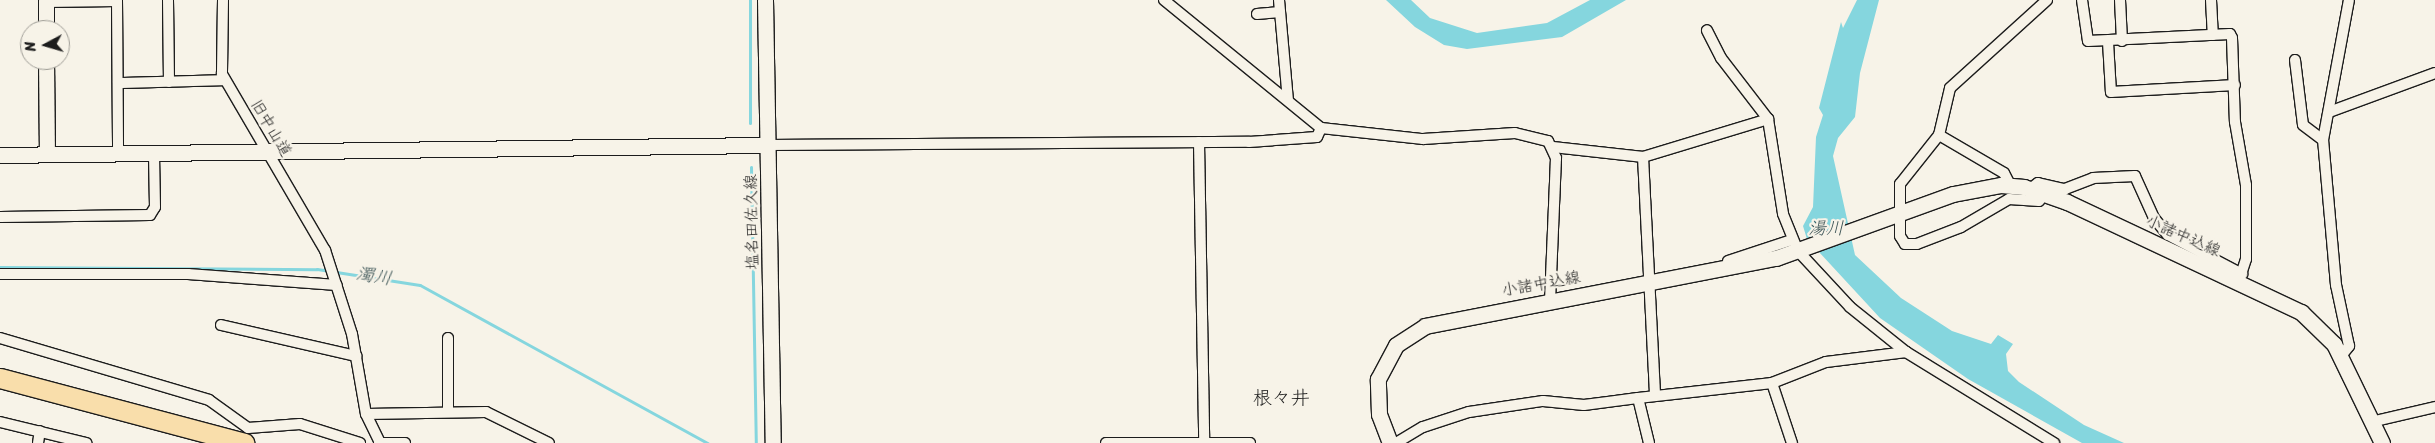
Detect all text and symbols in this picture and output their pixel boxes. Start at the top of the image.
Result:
north arrow [20,20,70,70]
text: N [18,40,44,53]
street label: 旧中山道 [246,96,296,160]
street label: 塩名田佐久線 [742,174,762,270]
street label: 小諸中込線 [2143,211,2223,261]
water label: 湯川 [1808,217,1844,239]
water label: 濁川 [355,263,393,289]
street label: 小諸中込線 [1500,268,1582,300]
district label: 根々井 [1253,387,1309,409]

